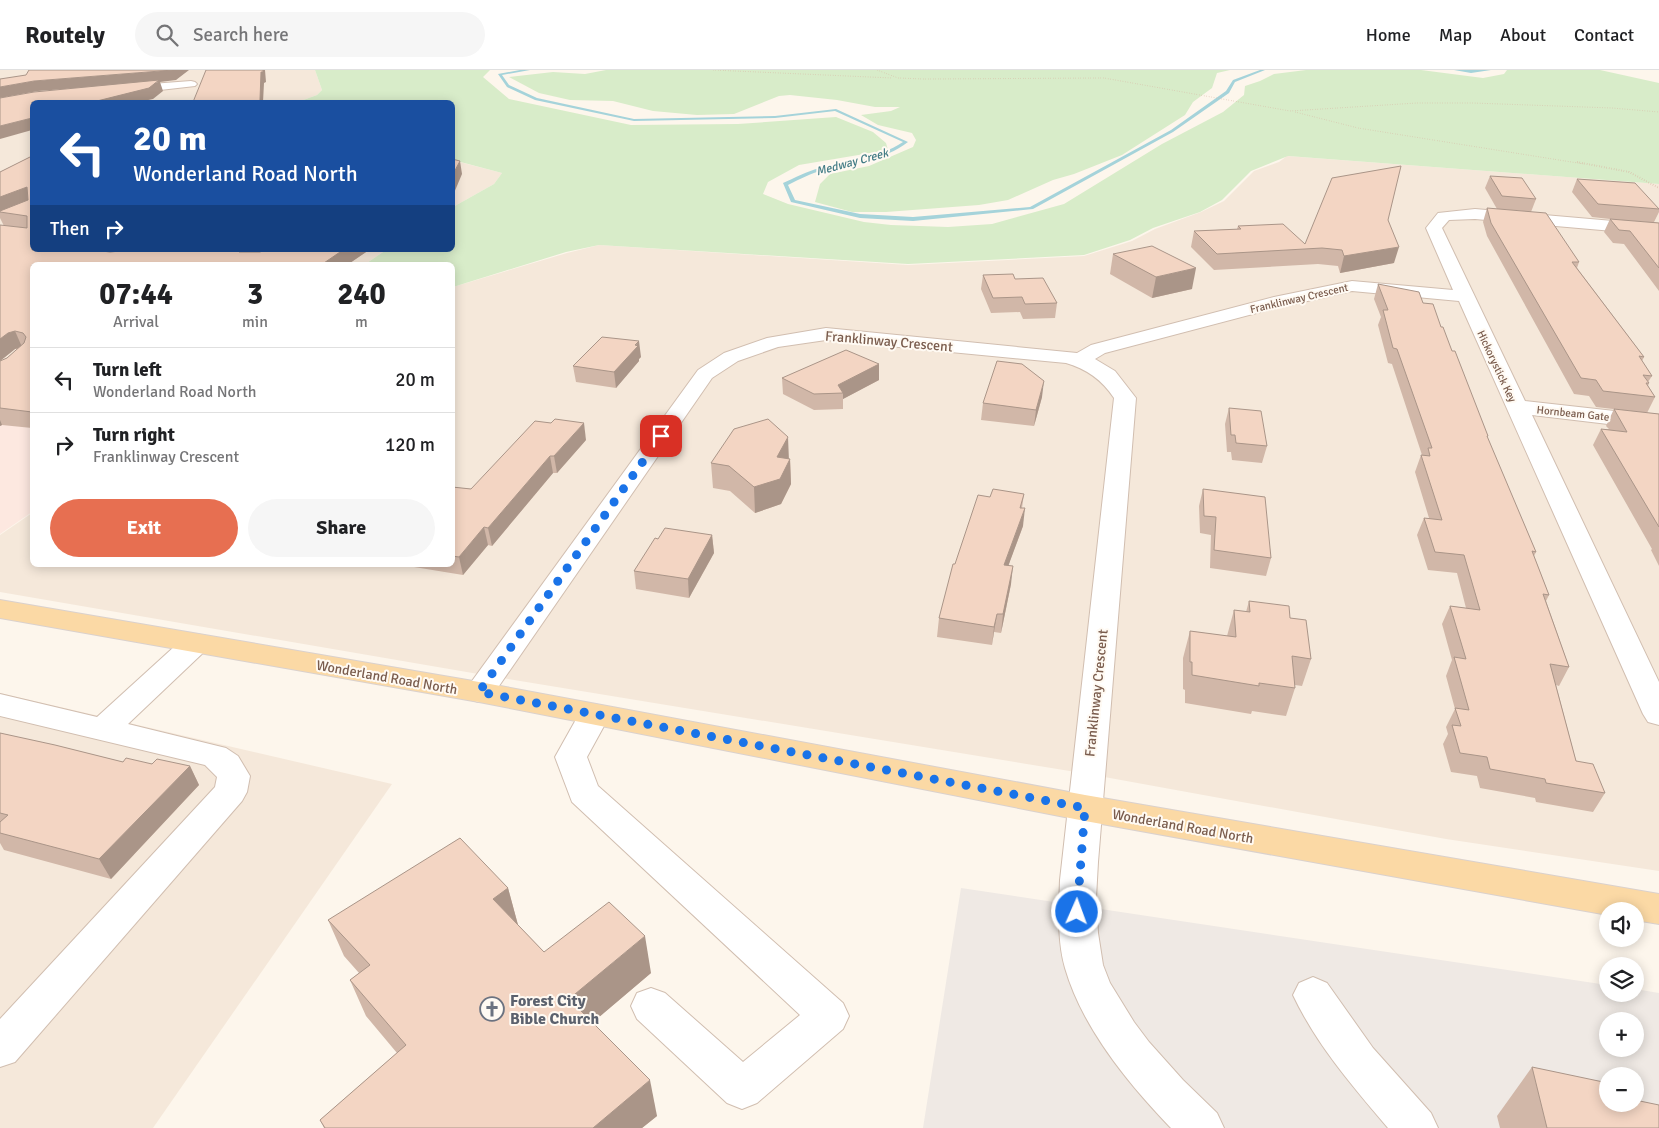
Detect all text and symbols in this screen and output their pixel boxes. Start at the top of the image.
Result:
search box [135,12,485,57]
text: Routely [25,20,105,50]
icon: search [153,21,181,49]
text: Search here [193,23,289,47]
text: Home [1366,24,1411,46]
text: Map [1439,24,1472,46]
text: About [1500,24,1546,46]
text: Contact [1574,24,1634,46]
text: 20 m [133,117,207,160]
icon: left [50,120,115,185]
water label: Medway Creek [814,145,891,179]
text: Wonderland Road North [133,160,358,187]
icon: right [100,215,128,243]
text: Then [50,217,90,241]
text: 07:44 [99,276,173,313]
text: 3 [247,276,263,313]
text: 240 [337,276,386,313]
street label: Franklinway Crescent [1249,281,1350,316]
text: Arrival [113,312,159,332]
text: min [242,312,268,332]
text: m [355,312,368,332]
street label: Franklinway Crescent [824,327,954,356]
street label: Hickorystick Key [1474,328,1519,405]
text: Turn left [93,358,162,382]
icon: left [50,366,78,394]
text: 20 m [395,368,435,392]
text: Wonderland Road North [93,382,256,402]
street label: Hornbeam Gate [1536,403,1610,424]
pin [640,415,682,457]
icon: arrive [647,422,675,450]
text: Turn right [93,423,175,447]
icon: right [50,431,78,459]
text: 120 m [385,433,435,457]
text: Franklinway Crescent [93,447,239,467]
button: Exit [50,499,238,557]
button: Share [248,499,435,557]
street label: Franklinway Crescent [1081,628,1112,758]
street label: Wonderland Road North [315,657,459,698]
street label: Wonderland Road North [1111,806,1255,847]
position arrow [1050,885,1102,937]
map controls [1599,902,1644,1112]
button: sound [1599,902,1644,947]
button: layers [1599,957,1644,1002]
place label: Forest City Bible Church [510,991,599,1029]
church icon: Forest City Bible Church [479,996,505,1022]
button: + [1599,1012,1644,1057]
button: − [1599,1067,1644,1112]

